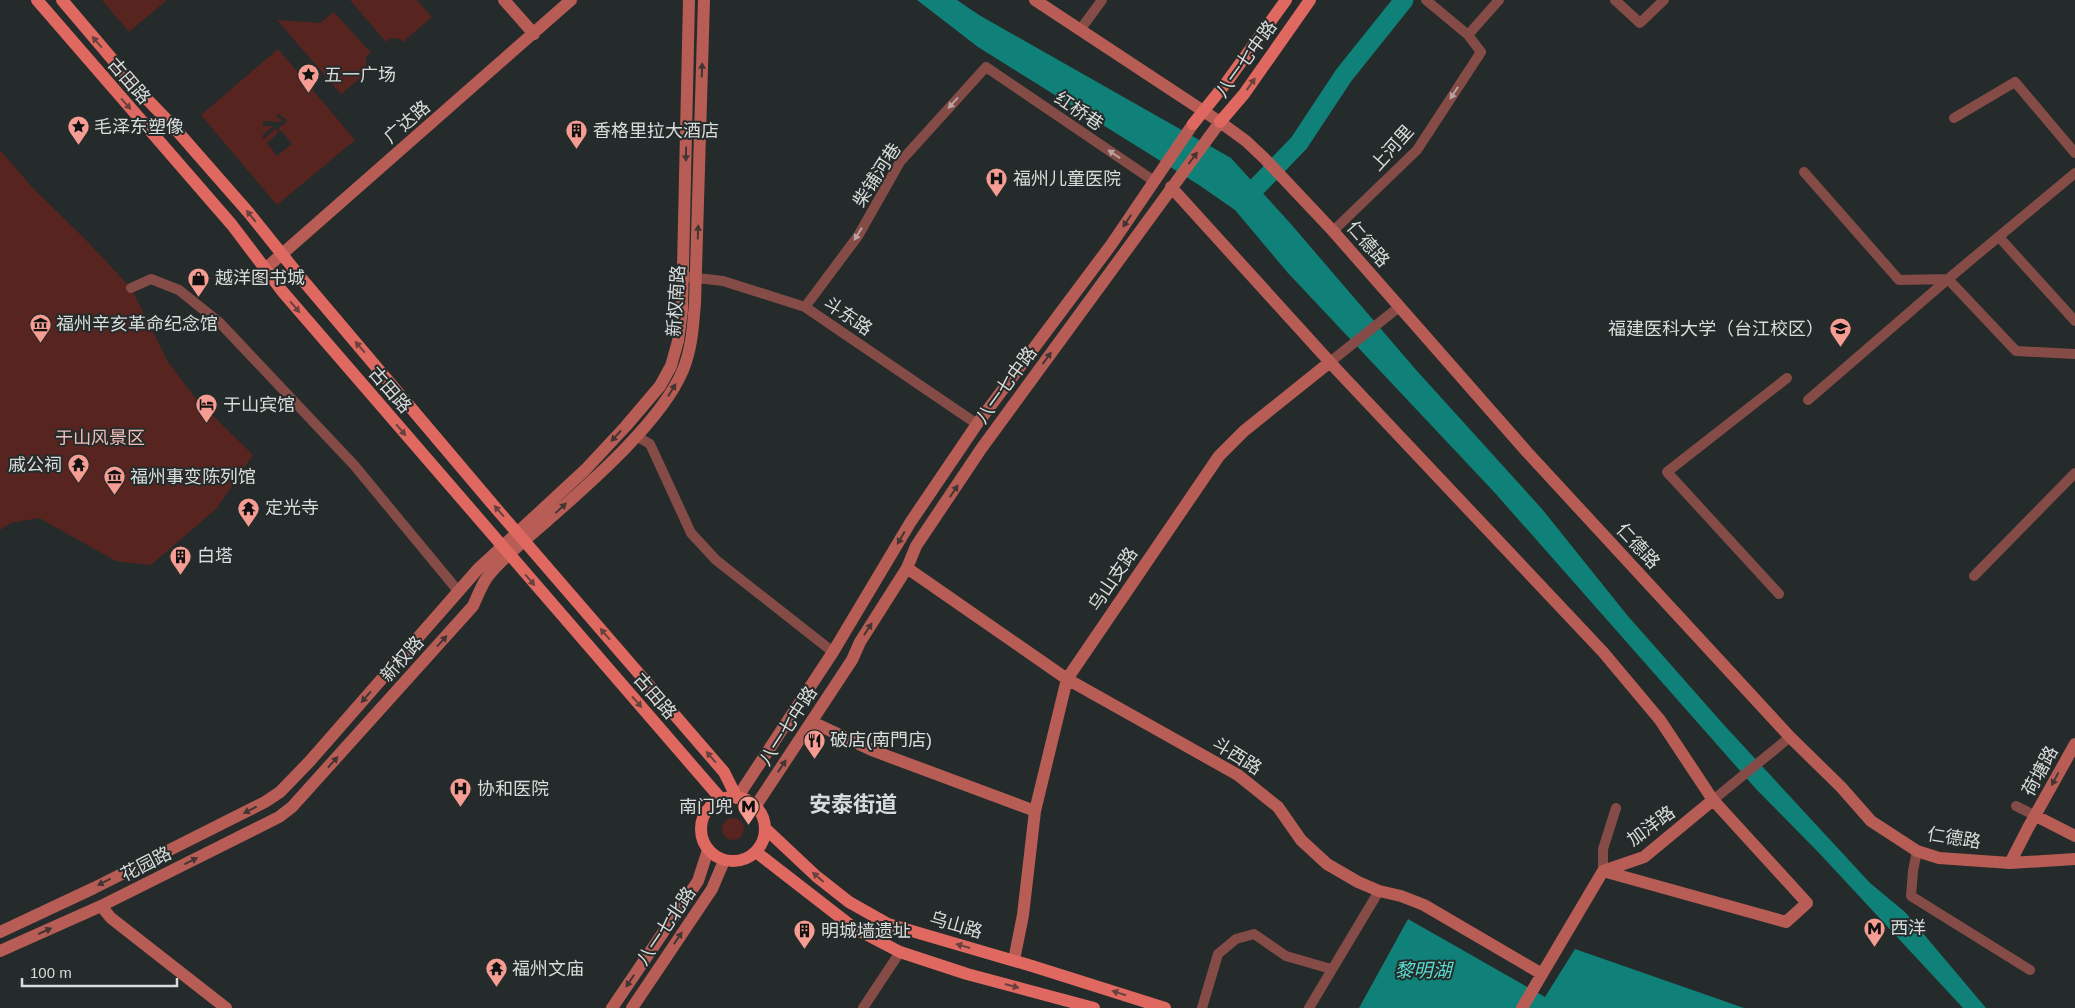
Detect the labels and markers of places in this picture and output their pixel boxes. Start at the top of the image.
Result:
place icon: 五一广场 [296,63,320,94]
place label: 五一广场 [324,65,396,85]
place icon: 毛泽东塑像 [66,115,90,146]
place label: 毛泽东塑像 [94,117,184,137]
building icon: 香格里拉大酒店 [565,119,589,150]
place label: 香格里拉大酒店 [593,121,719,141]
hospital icon: 福州儿童医院 [985,167,1009,198]
place label: 福州儿童医院 [1013,169,1121,189]
shop icon: 越洋图书城 [187,266,211,297]
place label: 越洋图书城 [215,268,305,288]
museum icon: 福州辛亥革命纪念馆 [28,312,52,343]
place label: 福州辛亥革命纪念馆 [56,314,218,334]
school or university icon: 福建医科大学（台江校区） [1828,317,1852,348]
place label: 福建医科大学（台江校区） [1608,319,1824,339]
hotel icon: 于山宾馆 [195,393,219,424]
place label: 于山宾馆 [223,395,295,415]
temple icon: 戚公祠 [66,453,90,484]
place label: 戚公祠 [8,455,62,475]
museum icon: 福州事变陈列馆 [102,465,126,496]
place label: 福州事变陈列馆 [130,467,256,487]
temple icon: 定光寺 [237,496,261,527]
place label: 定光寺 [265,498,319,518]
building icon: 白塔 [169,544,193,575]
place label: 白塔 [197,546,233,566]
restaurant icon: 破店(南門店) [802,728,826,759]
place label: 破店(南門店) [830,730,932,750]
hospital icon: 协和医院 [449,777,473,808]
place label: 协和医院 [477,779,549,799]
metro station icon: 南门兜 [737,795,761,826]
place label: 南门兜 [679,797,733,817]
metro station icon: 西洋 [1862,916,1886,947]
place label: 西洋 [1890,918,1926,938]
building icon: 明城墙遗址 [793,919,817,950]
place label: 明城墙遗址 [821,921,911,941]
temple icon: 福州文庙 [484,957,508,988]
place label: 福州文庙 [512,959,584,979]

